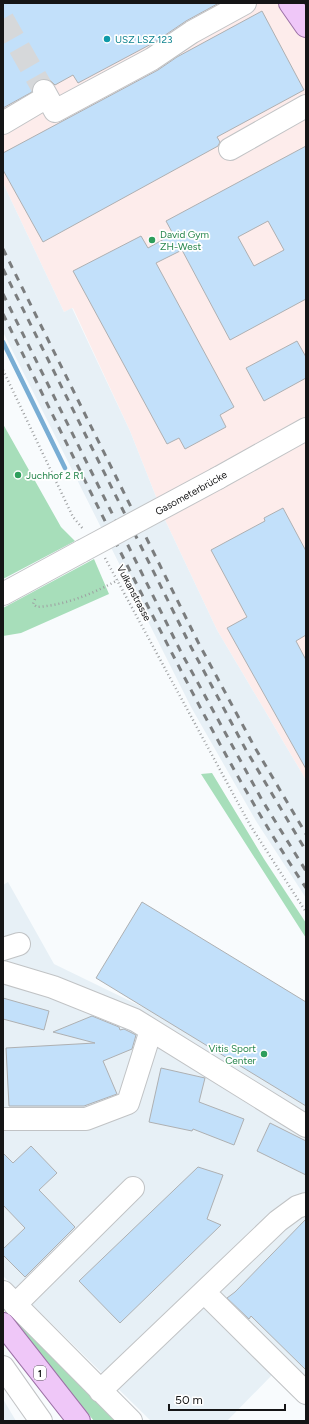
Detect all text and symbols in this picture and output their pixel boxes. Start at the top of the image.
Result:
place label: USZ LSZ 123 [115,33,172,46]
marker: USZ LSZ 123 [102,34,112,44]
place label: David Gym ZH-West [160,228,209,253]
marker: David Gym ZH-West [147,235,157,245]
street label: Gasometerbrücke [153,468,230,518]
place label: Juchhof 2 R1 [26,469,84,482]
marker: Juchhof 2 R1 [13,470,23,480]
street label: Vulkanstrasse [114,563,154,624]
place label: Vitis Sport Center [209,1042,257,1067]
marker: Vitis Sport Center [259,1049,269,1059]
road number: 1 [34,1366,46,1380]
scale bar [169,1386,285,1412]
text: 50 m [175,1393,203,1407]

